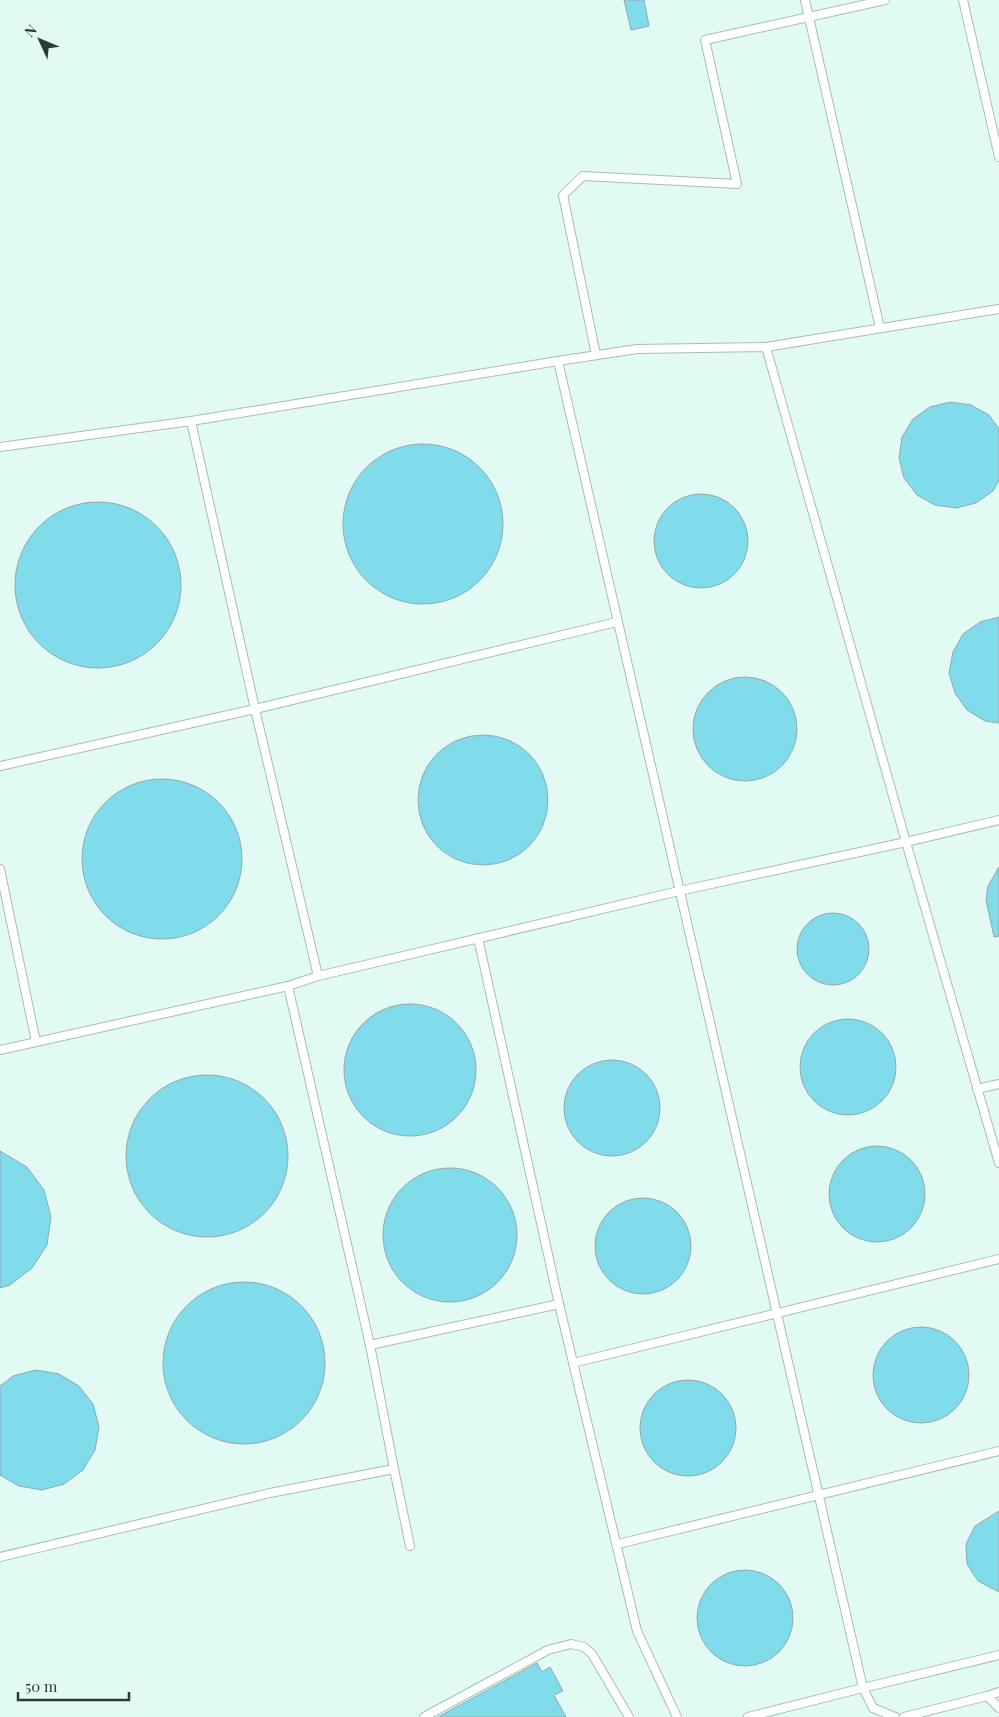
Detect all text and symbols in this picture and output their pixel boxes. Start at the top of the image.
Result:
north arrow [15,15,65,65]
text: N [20,20,41,41]
scale bar [18,1670,129,1702]
text: 50 m [25,1676,58,1696]

